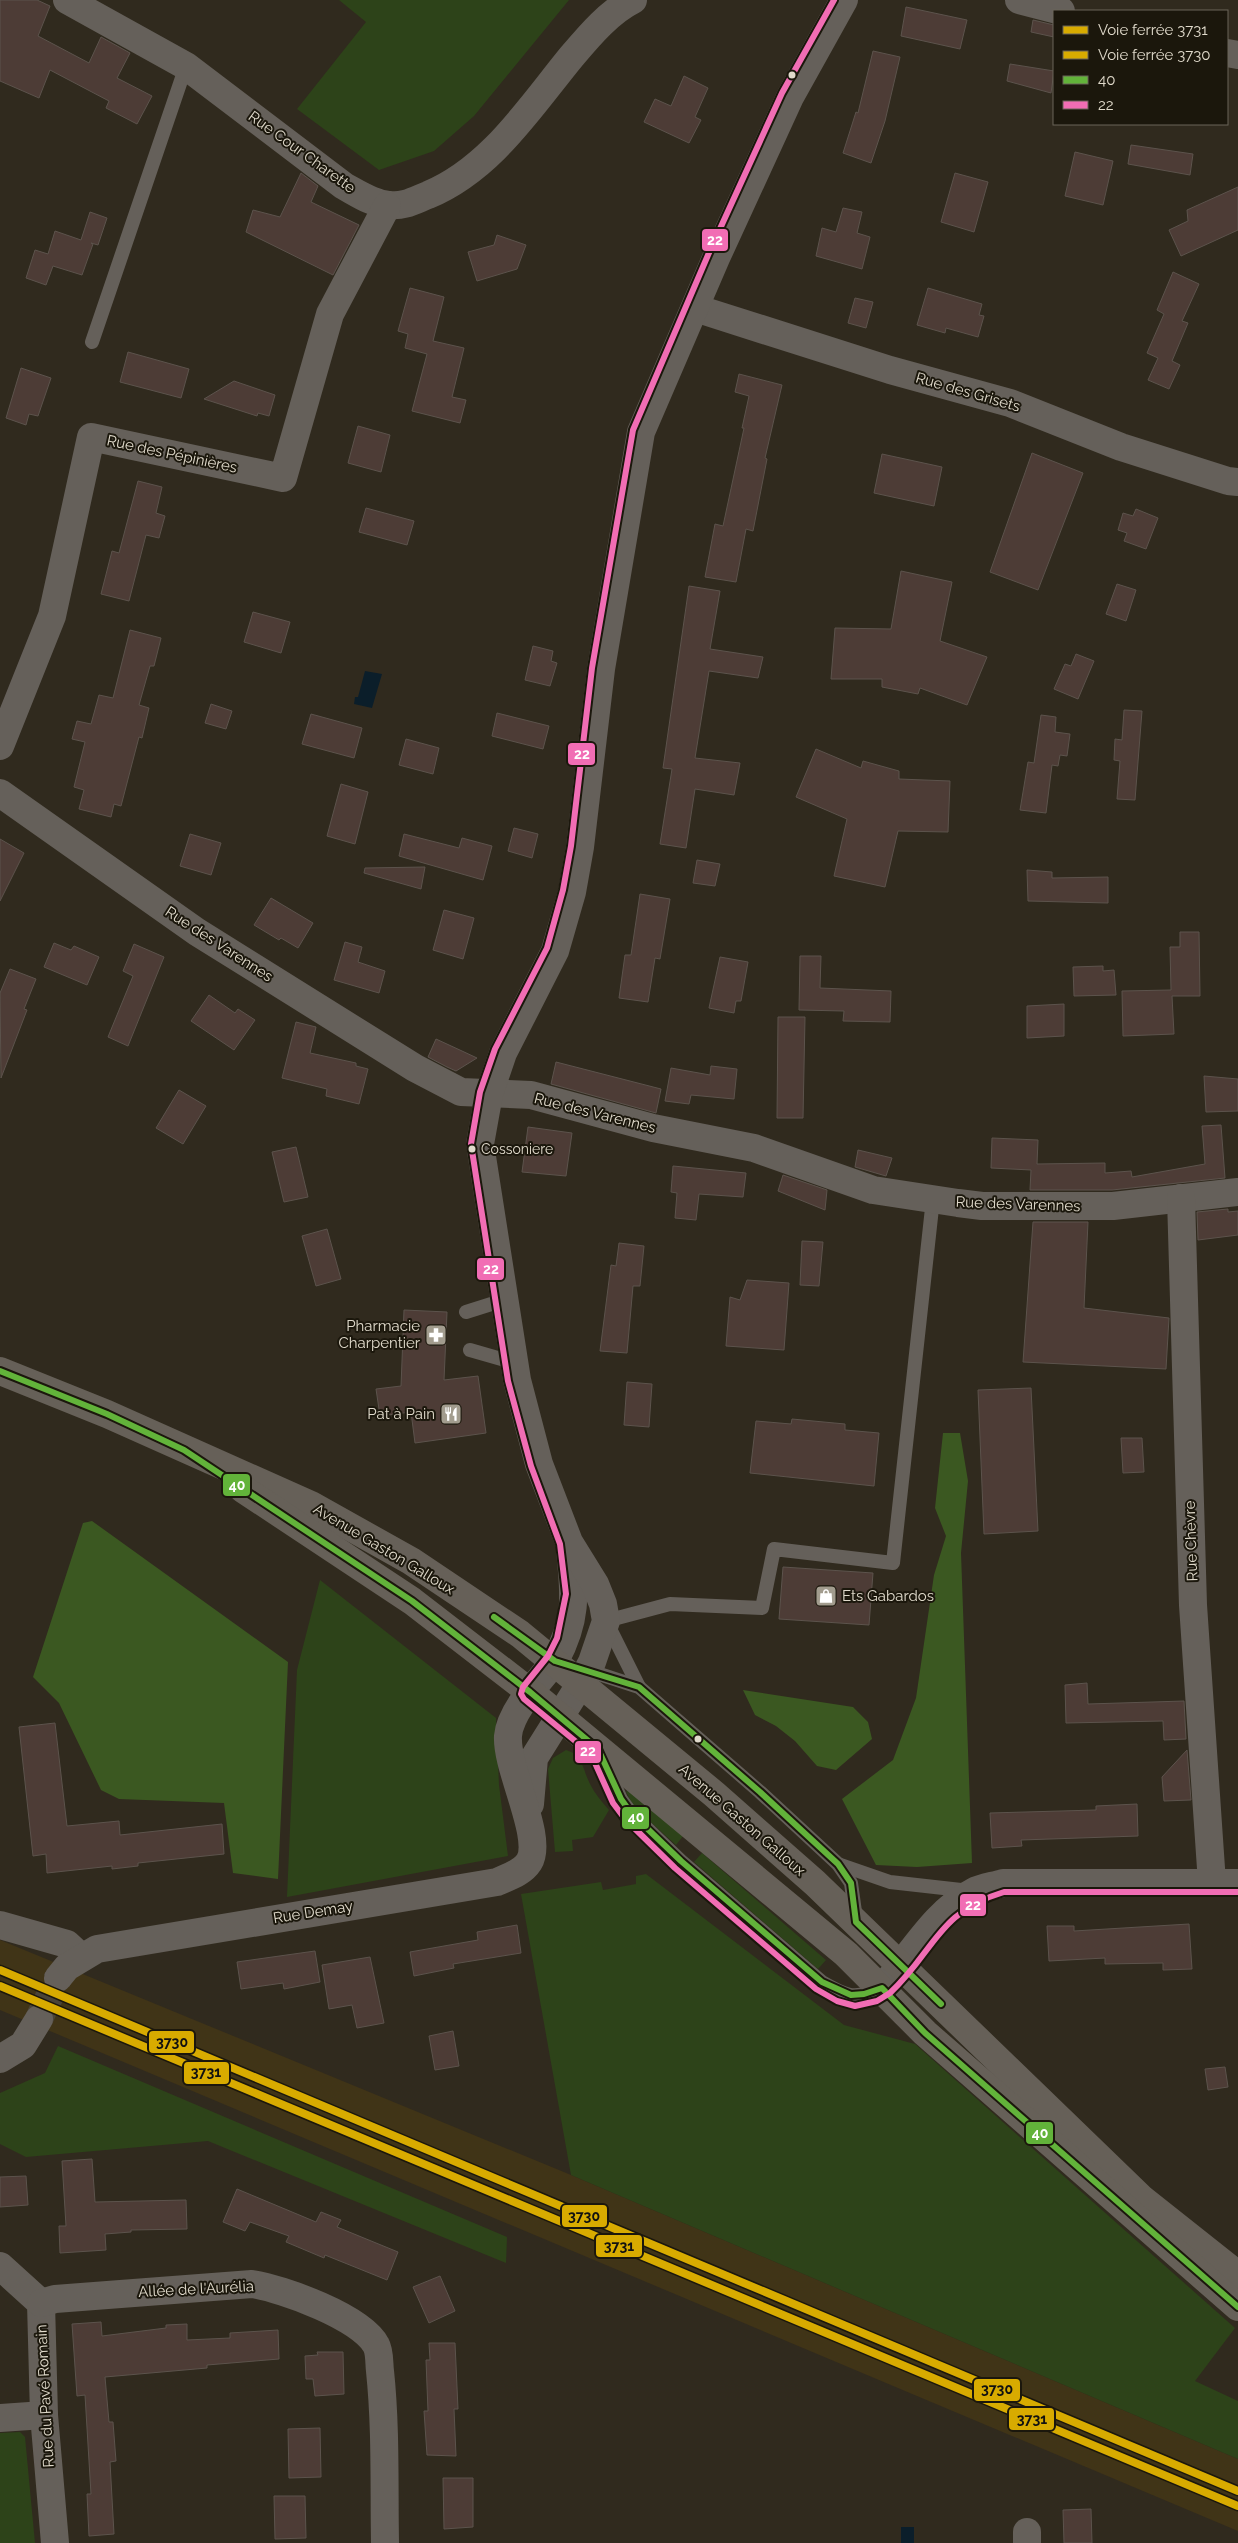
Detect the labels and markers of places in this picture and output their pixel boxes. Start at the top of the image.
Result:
unlabelled marker [787,70,797,80]
place label: Cossoniere [481,1141,553,1157]
marker: Cossoniere [467,1144,477,1154]
place label: Pharmacie Charpentier [338,1317,421,1352]
pharmacy icon: Pharmacie Charpentier [424,1323,448,1347]
restaurant icon: Pat à Pain [439,1402,463,1426]
place label: Pat à Pain [367,1405,435,1423]
shop icon: Ets Gabardos [814,1584,838,1608]
place label: Ets Gabardos [842,1587,934,1605]
unlabelled marker [693,1734,703,1744]

